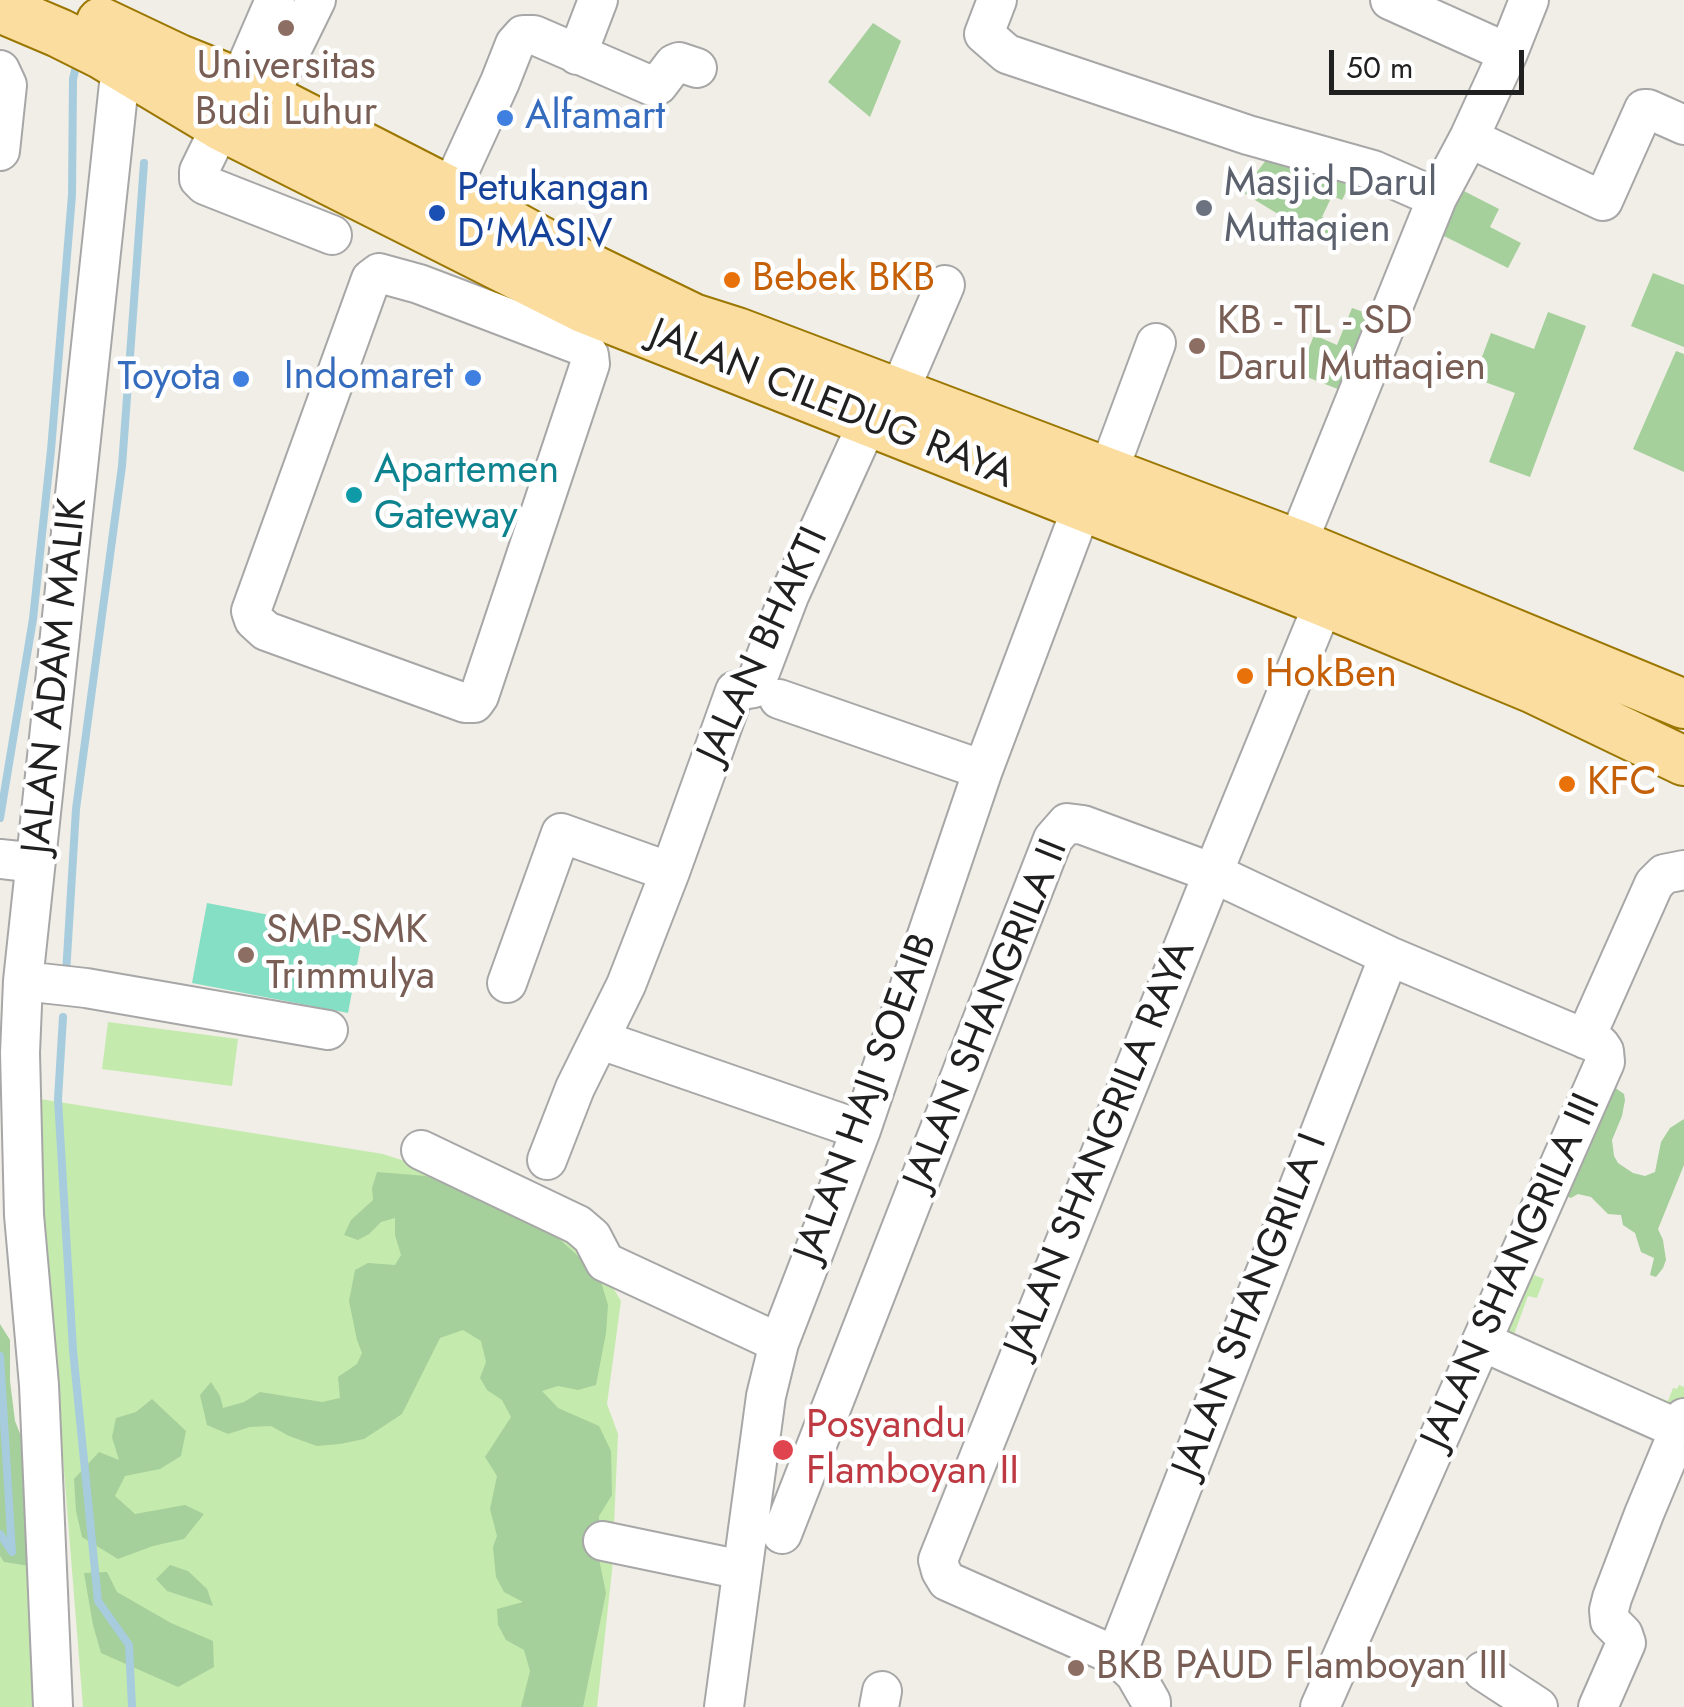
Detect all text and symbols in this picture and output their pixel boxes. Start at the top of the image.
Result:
marker: Universitas Budi Luhur [275,17,297,39]
scale bar [1334,30,1529,92]
place label: Universitas Budi Luhur [195,44,377,138]
text: 50 m [1346,46,1413,89]
place label: Alfamart [525,94,665,142]
marker: Alfamart [494,107,516,129]
place label: Masjid Darul Muttaqien [1224,161,1437,255]
place label: Petukangan D'MASIV [457,166,650,260]
marker: Masjid Darul Muttaqien [1193,197,1215,219]
marker: Petukangan D'MASIV [426,202,448,224]
place label: Bebek BKB [752,256,935,304]
marker: Bebek BKB [721,269,743,291]
place label: KB - TL - SD Darul Muttaqien [1217,299,1486,393]
street label: JALAN CILEDUG RAYA [642,311,1020,501]
marker: KB - TL - SD Darul Muttaqien [1186,335,1208,357]
place label: Indomaret [284,354,453,402]
place label: Toyota [117,355,221,403]
marker: Indomaret [462,367,484,389]
marker: Toyota [230,368,252,390]
place label: Apartemen Gateway [374,448,559,542]
marker: Apartemen Gateway [343,484,365,506]
street label: JALAN ADAM MALIK [14,496,100,856]
street label: JALAN BHAKTI [690,521,840,771]
place label: HokBen [1265,652,1397,700]
marker: HokBen [1234,665,1256,687]
place label: KFC [1587,760,1657,808]
marker: KFC [1556,773,1578,795]
street label: JALAN SHANGRILA II [896,833,1080,1197]
place label: SMP-SMK Trimmulya [266,908,435,1002]
street label: JALAN HAJI SOEAIB [786,928,950,1268]
street label: JALAN SHANGRILA RAYA [997,934,1207,1364]
marker: SMP-SMK Trimmulya [235,944,257,966]
street label: JALAN SHANGRILA III [1413,1087,1613,1457]
street label: JALAN SHANGRILA I [1165,1128,1339,1484]
place label: Posyandu Flamboyan II [806,1403,1019,1497]
marker: Posyandu Flamboyan II [770,1437,796,1463]
place label: BKB PAUD Flamboyan III [1096,1644,1508,1692]
marker: BKB PAUD Flamboyan III [1065,1657,1087,1679]

